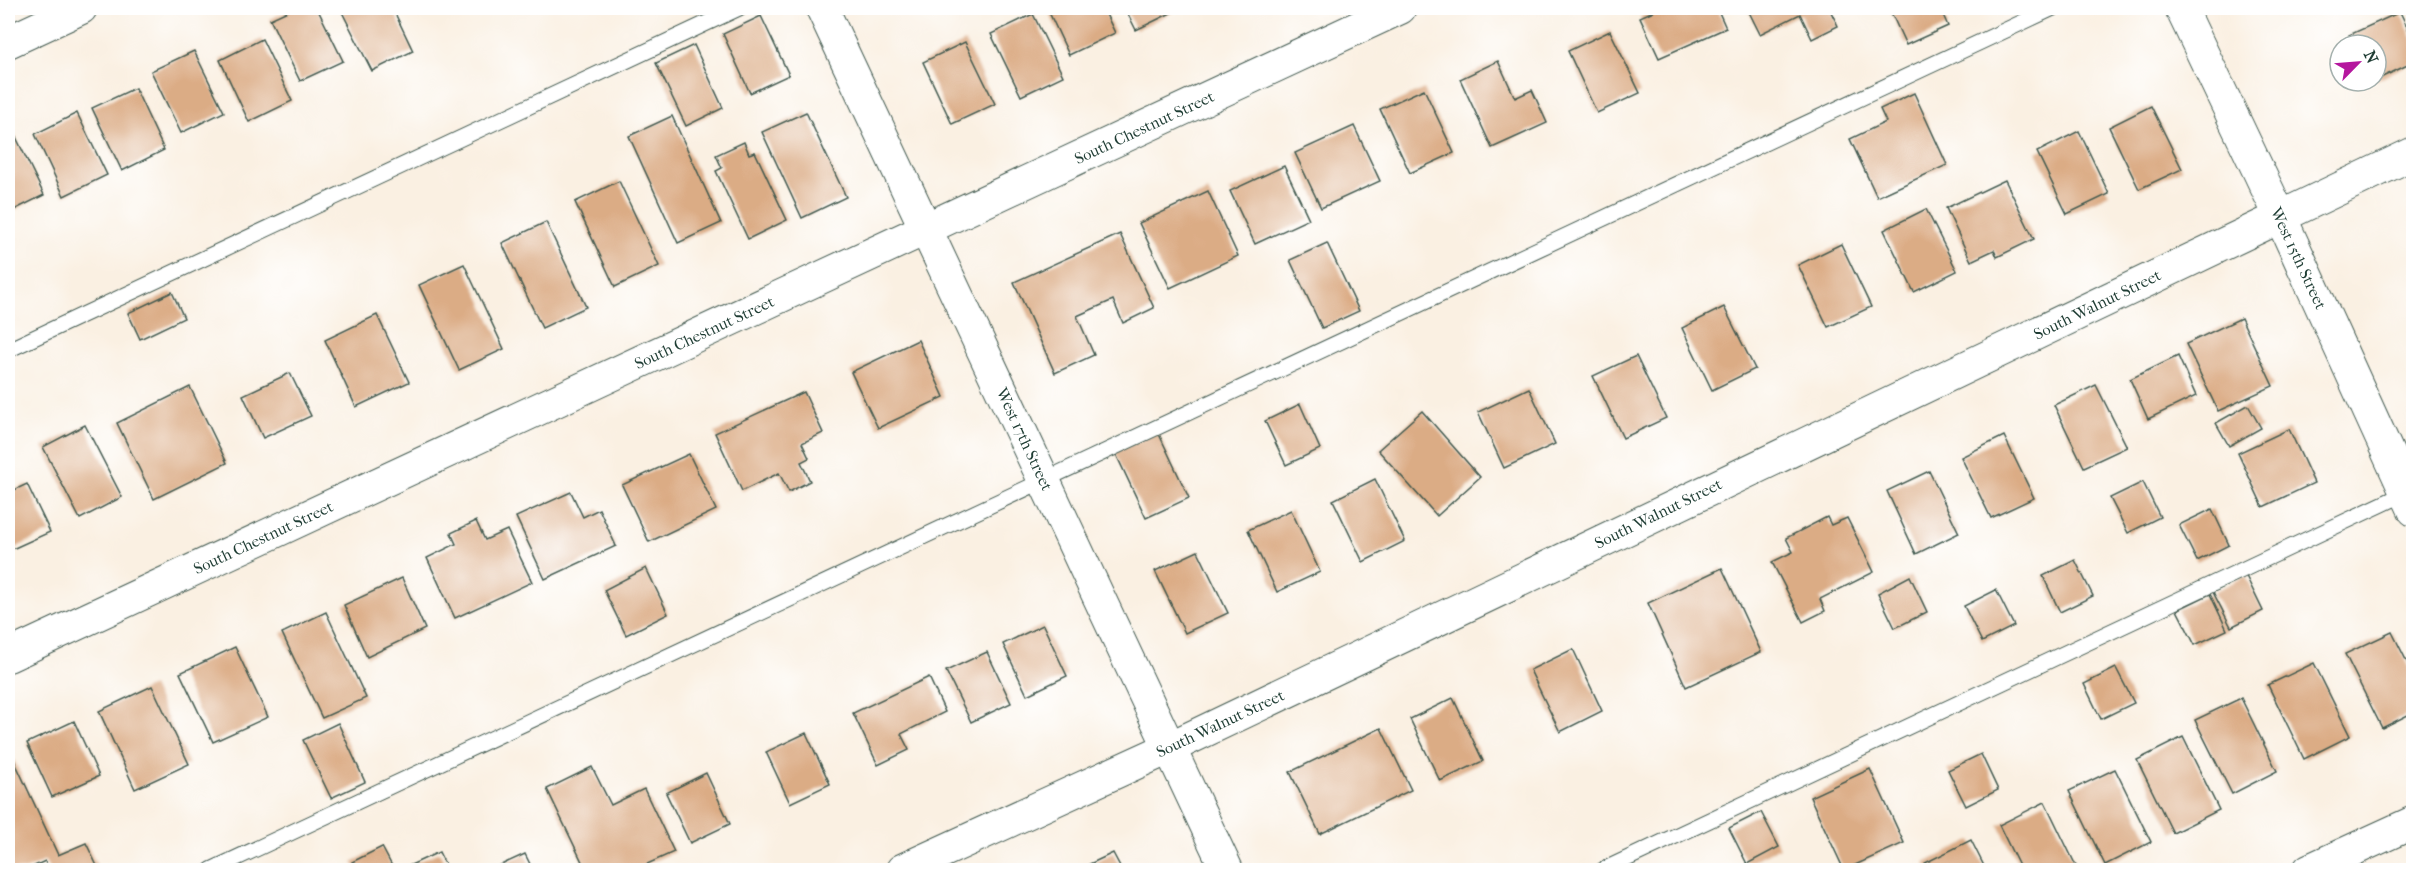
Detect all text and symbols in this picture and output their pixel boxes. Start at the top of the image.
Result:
north arrow [2328,33,2388,93]
text: N [2360,47,2383,67]
street label: South Chestnut Street [1071,87,1217,168]
street label: West 15th Street [2266,203,2331,313]
street label: South Walnut Street [2030,265,2164,344]
street label: South Chestnut Street [631,292,777,373]
street label: West 17th Street [992,384,1057,494]
street label: South Walnut Street [1591,474,1725,553]
street label: South Chestnut Street [190,497,336,578]
street label: South Walnut Street [1153,685,1288,761]

